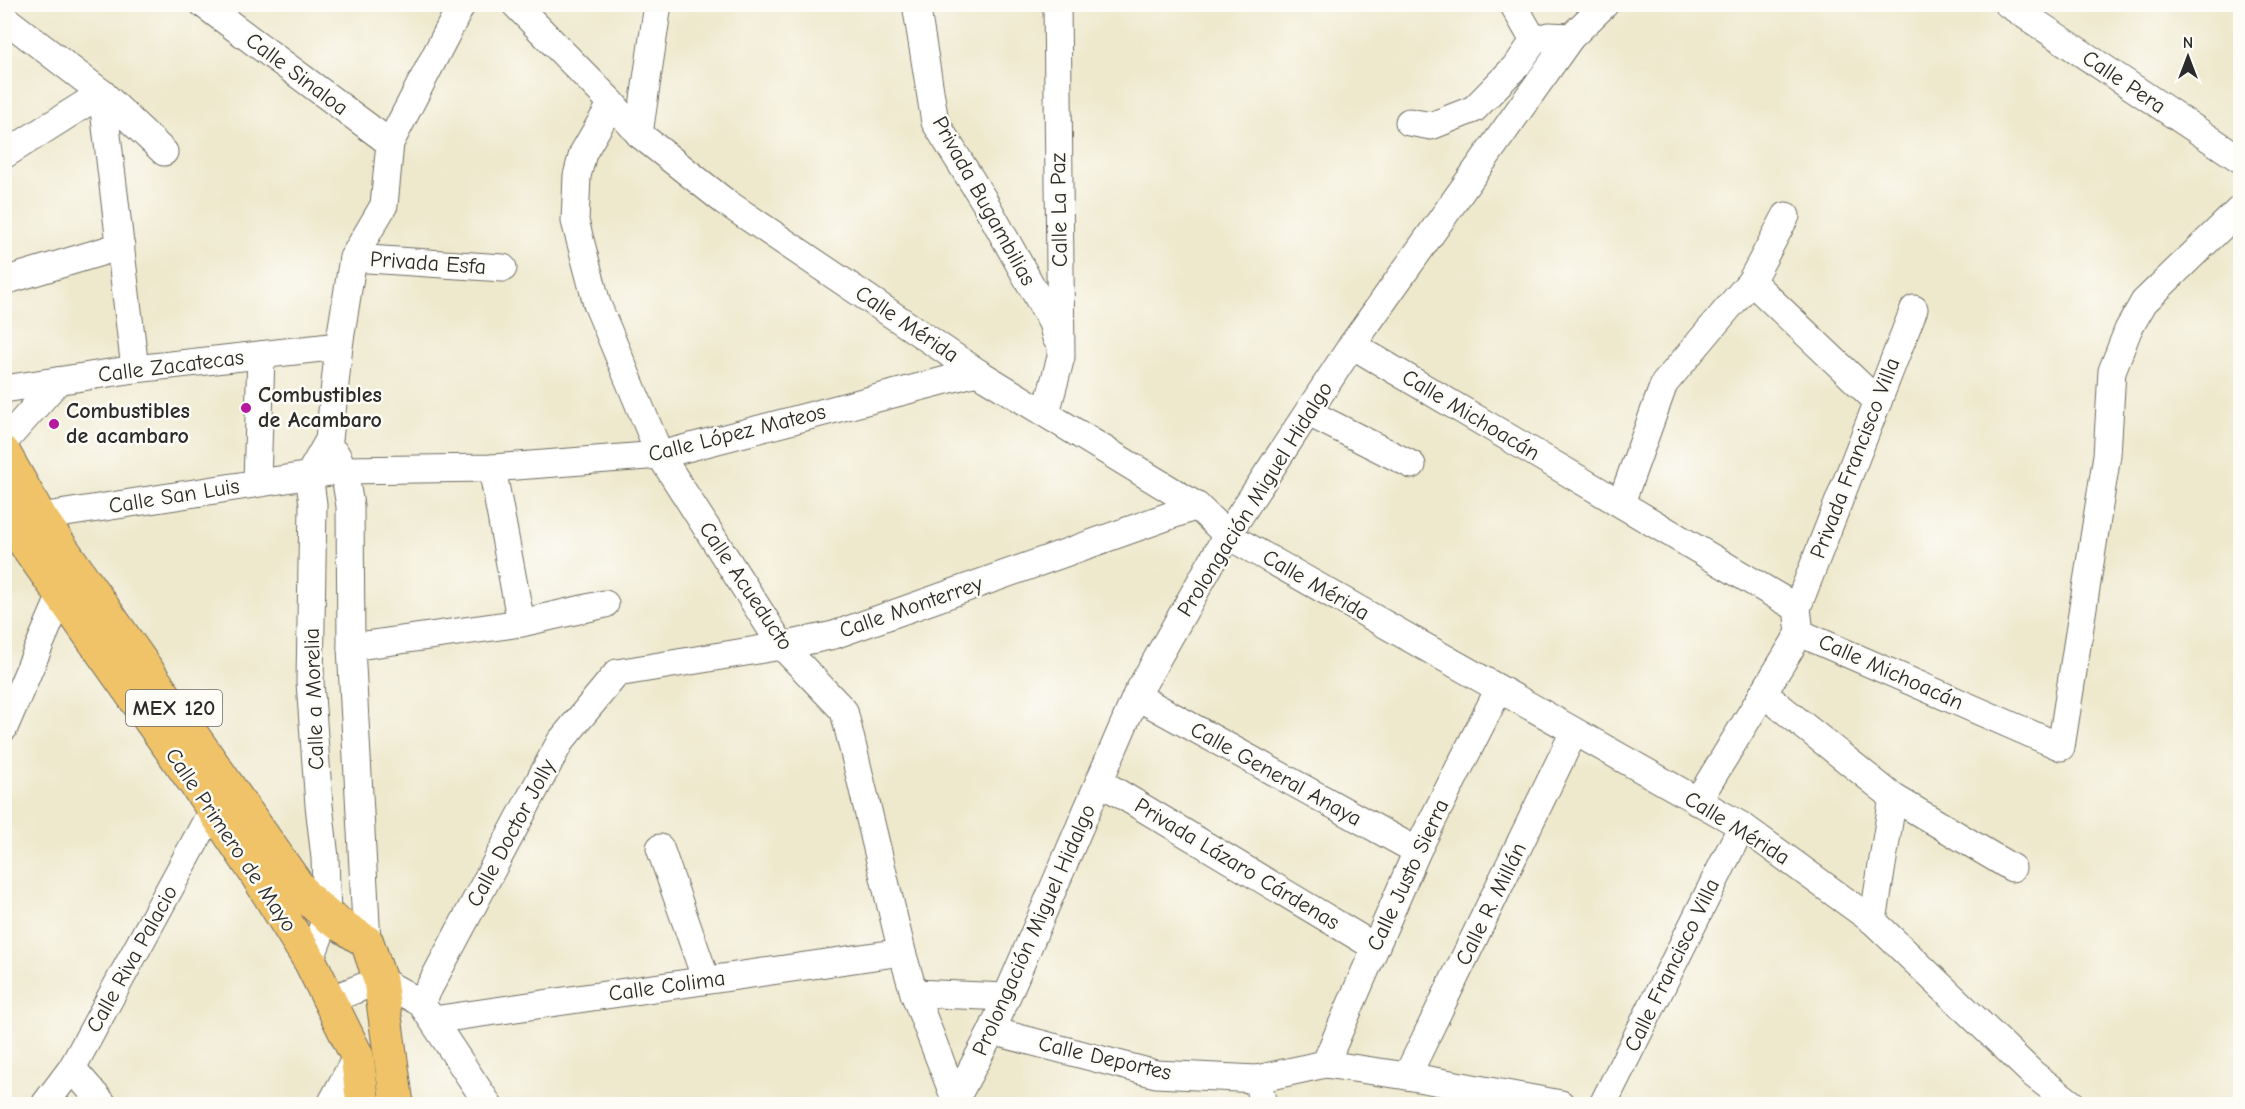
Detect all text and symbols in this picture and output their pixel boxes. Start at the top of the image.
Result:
street label: Calle Sinaloa [241,27,353,121]
north arrow [2158,27,2218,87]
text: N [2183,34,2193,52]
street label: Calle Pera [2077,45,2171,119]
street label: Privada Bugambilias [927,112,1041,290]
street label: Calle La Paz [1045,152,1073,267]
street label: Privada Esfa [369,246,487,280]
street label: Calle Mérida [850,280,964,368]
street label: Calle Zacatecas [97,344,245,388]
street label: Privada Francisco Villa [1805,354,1905,562]
street label: Calle Michoacán [1398,364,1544,466]
street label: Prolongación Miguel Hidalgo [1172,377,1338,621]
place label: Combustibles de Acambaro [258,382,382,433]
place label: Combustibles de acambaro [66,398,190,449]
street label: Calle López Mateos [646,398,828,468]
marker: Combustibles de Acambaro [239,401,253,415]
marker: Combustibles de acambaro [47,417,61,431]
street label: Calle San Luis [107,473,241,519]
street label: Calle Acueducto [693,517,799,655]
street label: Calle Mérida [1258,544,1374,626]
street label: Calle Monterrey [836,570,986,644]
street label: Calle a Morelia [299,628,329,770]
street label: Calle Michoacán [1815,628,1967,716]
road number: MEX 120 [126,690,222,726]
street label: Calle General Anaya [1186,716,1366,832]
street label: Calle Primero de Mayo [160,743,302,937]
street label: Calle Doctor Jolly [461,755,561,911]
street label: Calle Mérida [1680,785,1794,871]
street label: Privada Lázaro Cárdenas [1130,792,1344,936]
street label: Calle Justo Sierra [1361,795,1455,955]
street label: Prolongación Miguel Hidalgo [967,800,1101,1060]
street label: Calle R. Millán [1450,838,1532,970]
street label: Calle Francisco Villa [1619,874,1725,1056]
street label: Calle Riva Palacio [81,881,183,1037]
street label: Calle Colima [607,965,727,1007]
street label: Calle Deportes [1036,1030,1174,1086]

